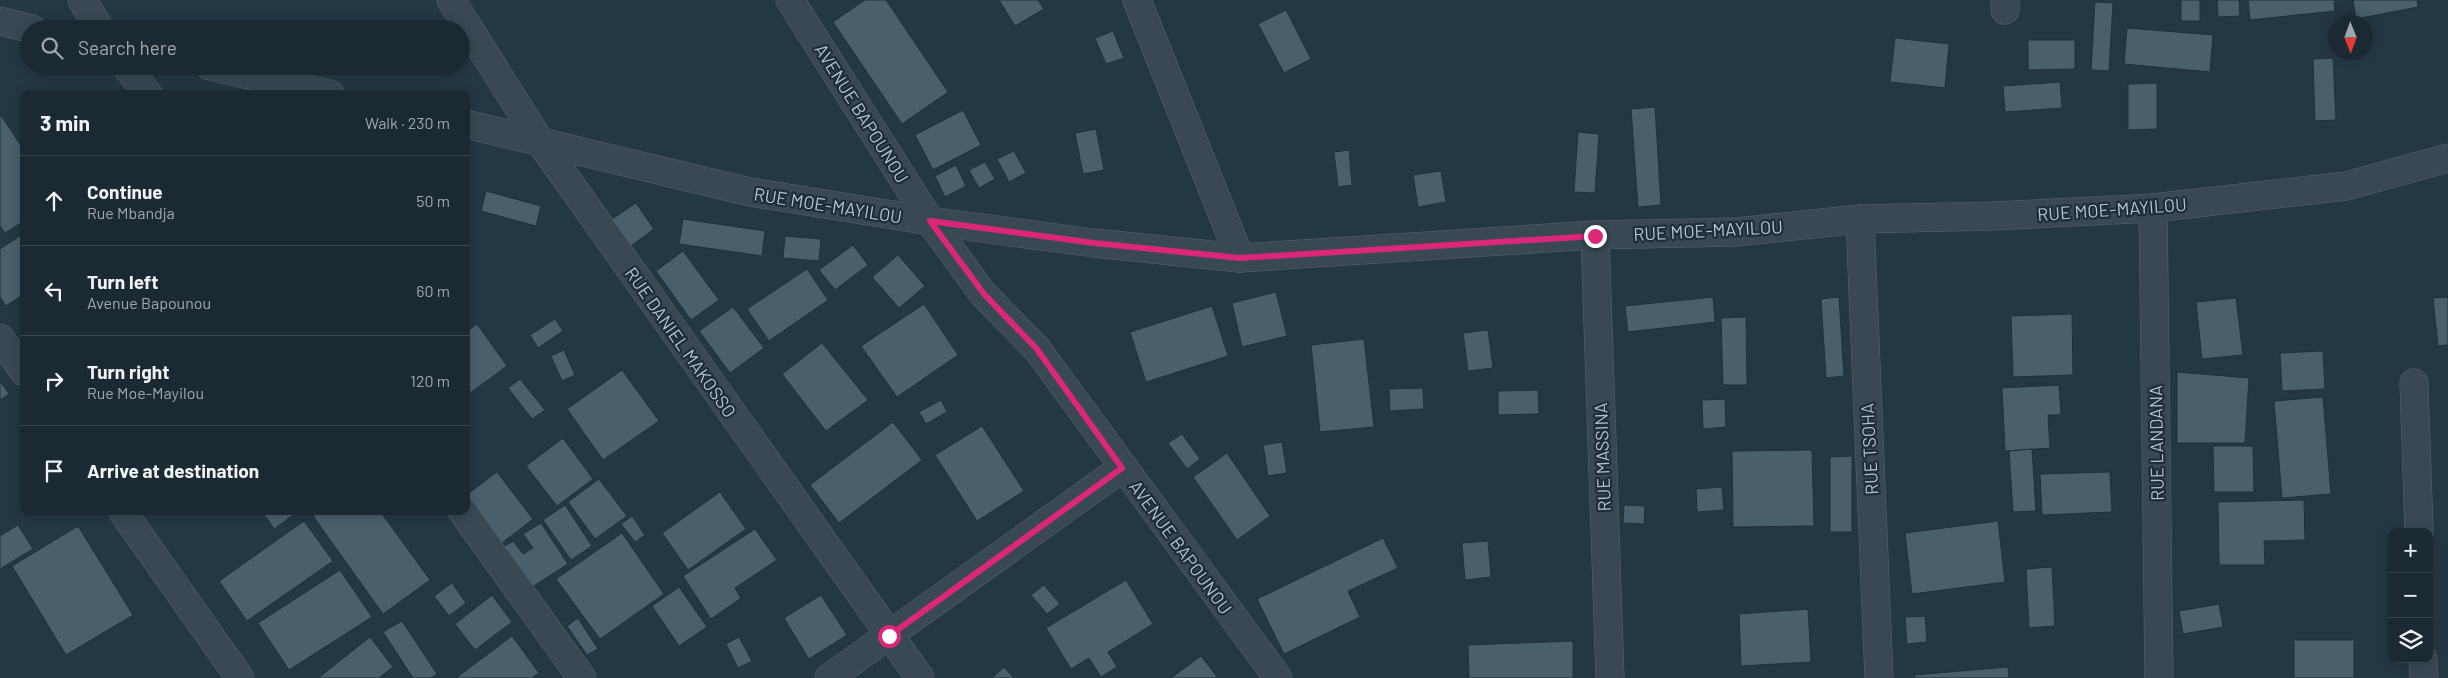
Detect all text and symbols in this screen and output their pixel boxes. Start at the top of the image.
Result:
north arrow [2328,15,2373,60]
search box [20,20,470,75]
icon: search [38,34,66,62]
text: Search here [78,36,177,59]
street label: AVENUE BAPOUNOU [810,39,914,187]
text: 3 min [40,110,90,135]
text: Walk · 230 m [365,113,450,132]
text: Continue [87,180,163,203]
street label: RUE MOE-MAYILOU [752,182,904,228]
icon: ahead [40,187,68,215]
text: 50 m [416,191,450,210]
street label: RUE MOE-MAYILOU [2037,193,2187,225]
text: Rue Mbandja [87,203,175,222]
street label: RUE MOE-MAYILOU [1633,215,1783,245]
route end [1584,225,1607,248]
street label: RUE DANIEL MAKOSSO [621,263,741,421]
text: Turn left [87,270,158,293]
icon: left [40,277,68,305]
text: 60 m [416,281,450,300]
text: Avenue Bapounou [87,293,211,312]
text: Turn right [87,360,169,383]
icon: right [40,367,68,395]
text: 120 m [410,371,450,390]
text: Rue Moe-Mayilou [87,383,204,402]
street label: RUE LANDANA [2144,385,2168,501]
street label: RUE MASSINA [1589,402,1615,512]
street label: RUE TSOHA [1856,402,1882,495]
icon: arrive [40,457,68,485]
text: Arrive at destination [87,459,259,482]
street label: AVENUE BAPOUNOU [1125,476,1237,618]
map controls [2388,528,2433,663]
button: + [2388,528,2433,573]
button: − [2388,573,2433,618]
button: layers [2388,618,2433,663]
route start [878,625,901,648]

